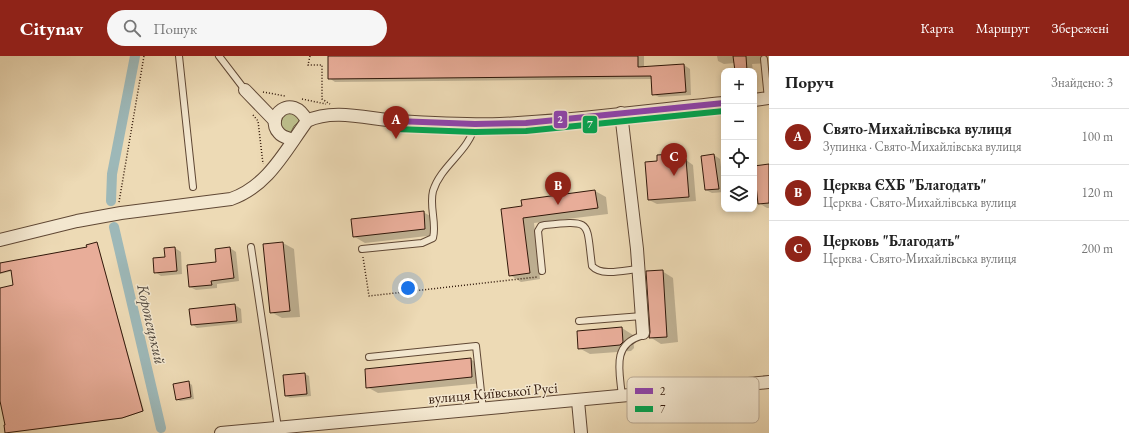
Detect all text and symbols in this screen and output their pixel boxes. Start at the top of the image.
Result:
search box [107,10,387,46]
text: Citynav [20,16,83,41]
icon: search [121,17,143,39]
text: Пошук [153,19,197,38]
text: Карта [920,19,954,37]
text: Маршрут [976,19,1030,37]
text: Збережені [1052,19,1109,37]
map controls [721,68,757,212]
button: + [721,68,757,104]
text: Поруч [785,71,834,93]
text: Знайдено: 3 [1051,74,1113,91]
button: − [721,104,757,140]
pin: A [383,106,409,139]
line badge: 2 [553,110,568,129]
text: 2 [557,112,563,126]
line badge: 7 [582,115,598,134]
text: 7 [587,117,593,131]
text: Свято-Михайлівська вулиця [823,119,1012,138]
text: A [793,128,803,145]
text: 100 m [1082,128,1113,145]
text: Зупинка · Свято-Михайлівська вулиця [823,138,1022,155]
button: locate [721,140,757,176]
pin: C [661,143,687,176]
pin: B [545,172,571,205]
text: Церква ЄХБ "Благодать" [823,175,986,194]
button: layers [721,176,757,212]
text: B [794,184,802,201]
text: 120 m [1082,184,1113,201]
text: Церква · Свято-Михайлівська вулиця [823,194,1017,211]
text: Церковь "Благодать" [823,231,960,250]
text: C [793,240,803,257]
text: 200 m [1082,240,1113,257]
text: Церква · Свято-Михайлівська вулиця [823,250,1017,267]
your location [398,278,418,298]
water label: Коропецький [132,281,171,366]
street label: вулиця Київської Русі [428,377,559,408]
legend [627,377,759,423]
text: 2 [660,384,666,398]
text: 7 [660,402,666,416]

